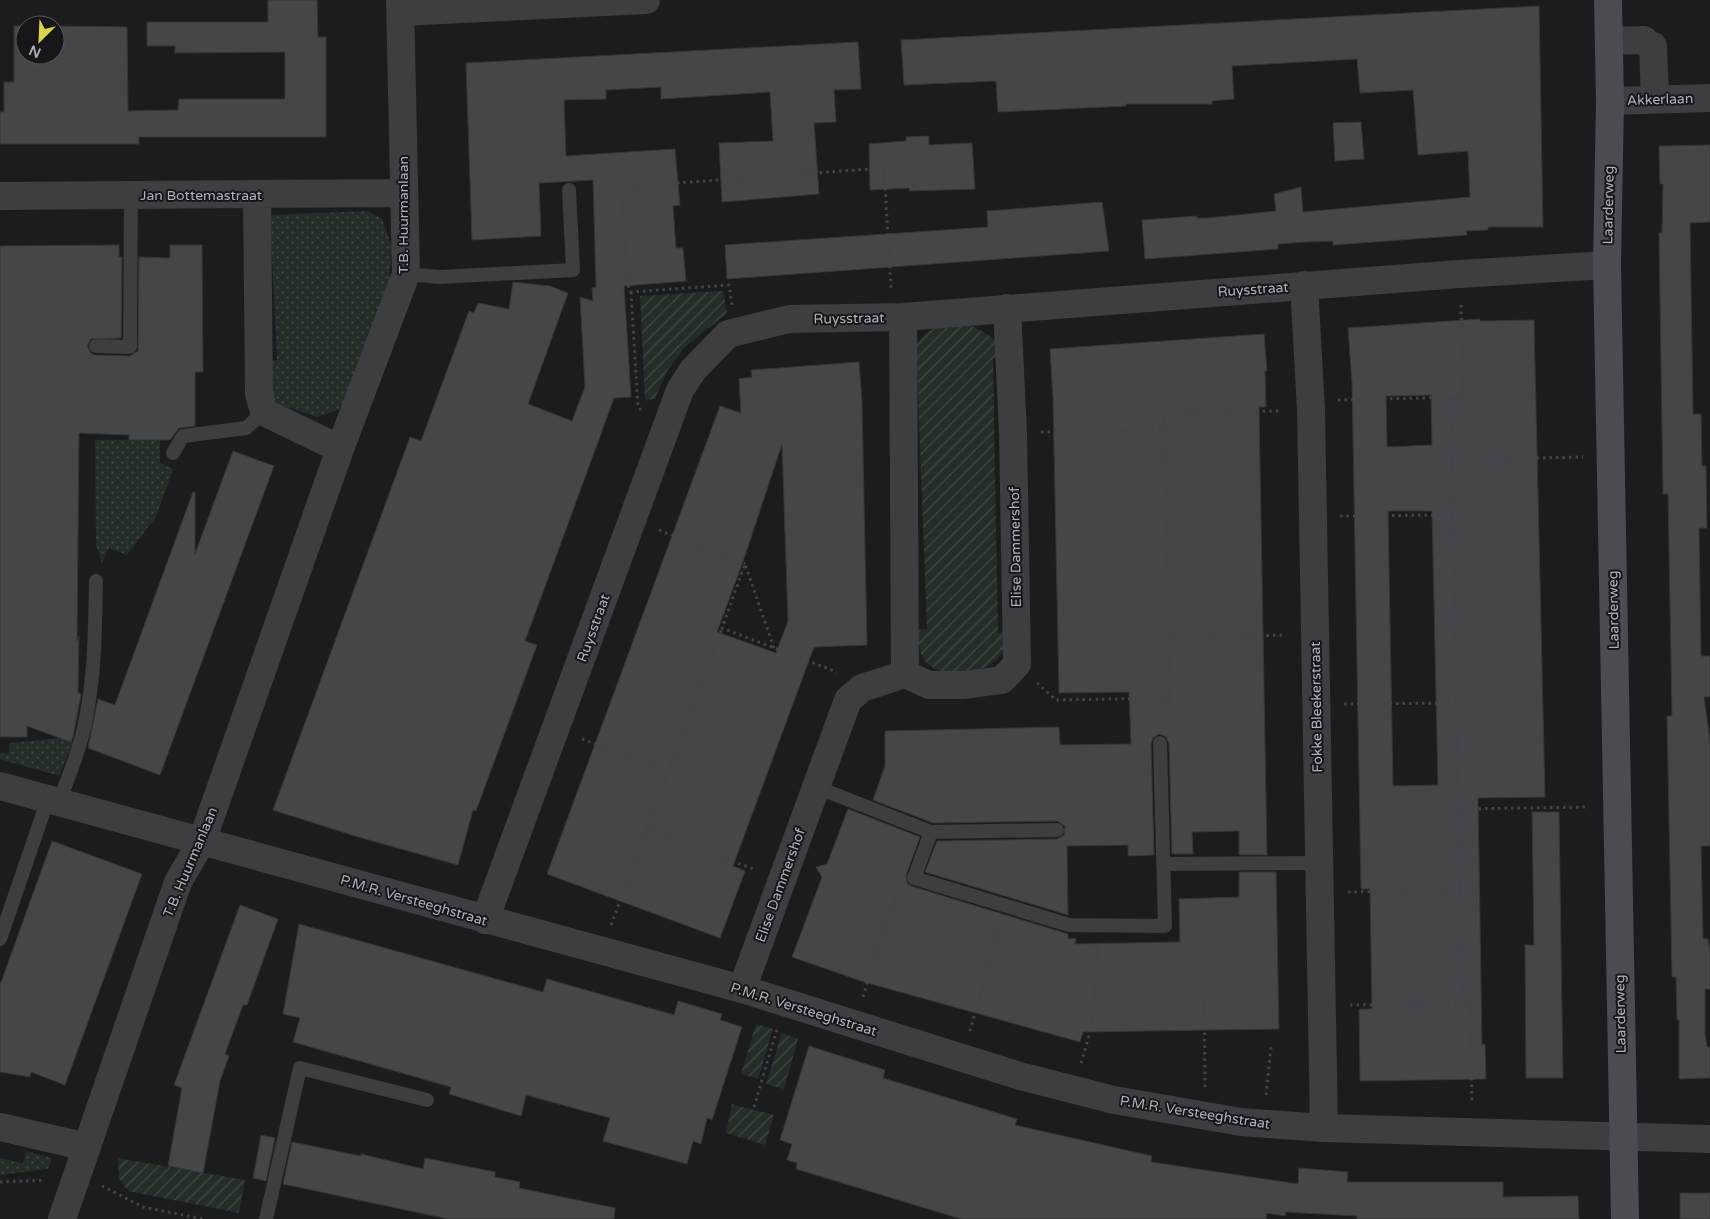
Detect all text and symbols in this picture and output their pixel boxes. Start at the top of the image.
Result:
north arrow [15,15,65,65]
text: N [26,41,44,61]
street label: Akkerlaan [1626,90,1694,109]
street label: T.B. Huurmanlaan [395,156,412,274]
street label: Laarderweg [1599,165,1618,245]
street label: Jan Bottemastraat [140,187,263,204]
street label: Ruysstraat [1217,278,1290,300]
street label: Ruysstraat [813,309,885,328]
street label: Elise Dammershof [1006,486,1025,607]
street label: Laarderweg [1604,570,1623,650]
street label: Ruysstraat [573,591,614,664]
street label: Fokke Bleekerstraat [1307,641,1326,773]
street label: T.B. Huurmanlaan [160,804,221,920]
street label: Elise Dammershof [752,825,809,945]
street label: P.M.R. Versteeghstraat [338,871,490,930]
street label: Laarderweg [1611,974,1630,1054]
street label: P.M.R. Versteeghstraat [729,979,880,1040]
street label: P.M.R. Versteeghstraat [1119,1092,1272,1133]

